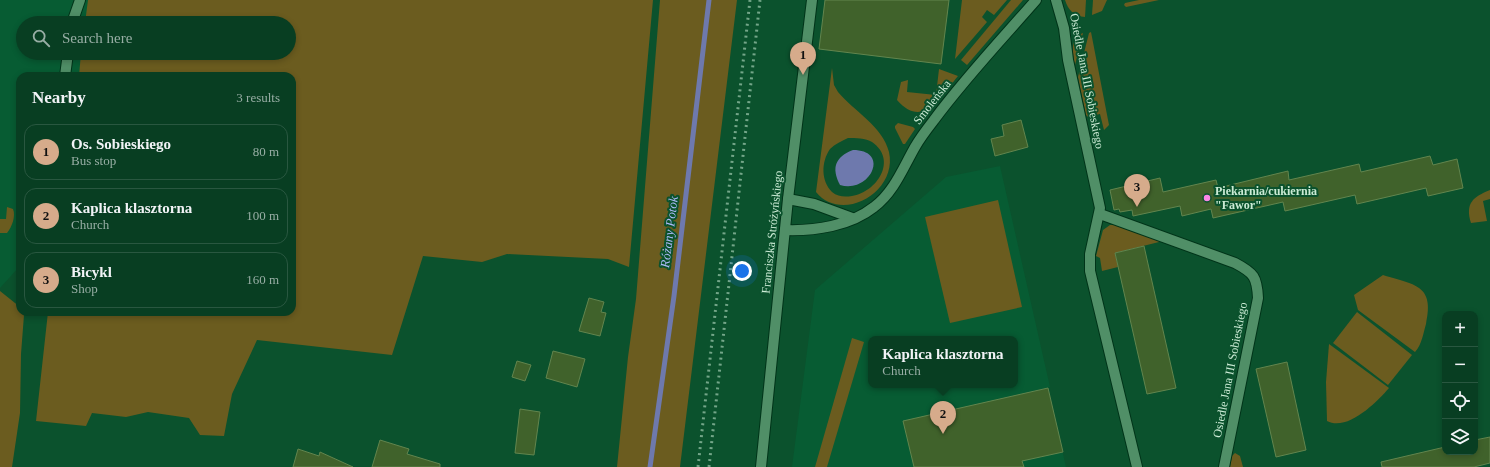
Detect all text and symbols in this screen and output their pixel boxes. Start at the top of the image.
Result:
street label: Osiedle Jana III Sobieskiego [1067,12,1107,150]
search box [16,16,296,60]
icon: search [30,27,52,49]
text: Search here [62,30,132,46]
pin: 1 [790,42,816,75]
street label: Smoleńska [910,76,954,127]
text: Nearby [32,88,86,107]
text: 3 results [236,90,280,105]
text: Os. Sobieskiego [71,136,171,152]
text: 1 [43,144,49,159]
text: 80 m [253,144,279,159]
text: Bus stop [71,153,116,168]
street label: Franciszka Stróżyńskiego [759,170,785,294]
pin: 3 [1124,174,1150,207]
place label: Piekarnia/cukiernia "Fawor" [1215,184,1317,212]
marker: Piekarnia/cukiernia "Fawor" [1202,193,1212,203]
water label: Różany Potok [657,195,681,270]
text: Kaplica klasztorna [71,200,192,216]
text: 2 [43,208,49,223]
text: 100 m [246,208,279,223]
text: Church [71,217,109,232]
your location [732,261,752,281]
text: Bicykl [71,264,112,280]
text: 3 [43,272,49,287]
text: 160 m [246,272,279,287]
text: Shop [71,281,98,296]
street label: Osiedle Jana III Sobieskiego [1210,301,1250,439]
map controls [1442,311,1478,455]
button: + [1442,311,1478,347]
popup [868,336,1018,388]
text: Kaplica klasztorna [882,346,1004,362]
button: − [1442,347,1478,383]
text: Church [882,363,921,378]
button: locate [1442,383,1478,419]
pin: 2 [930,401,956,434]
button: layers [1442,419,1478,455]

